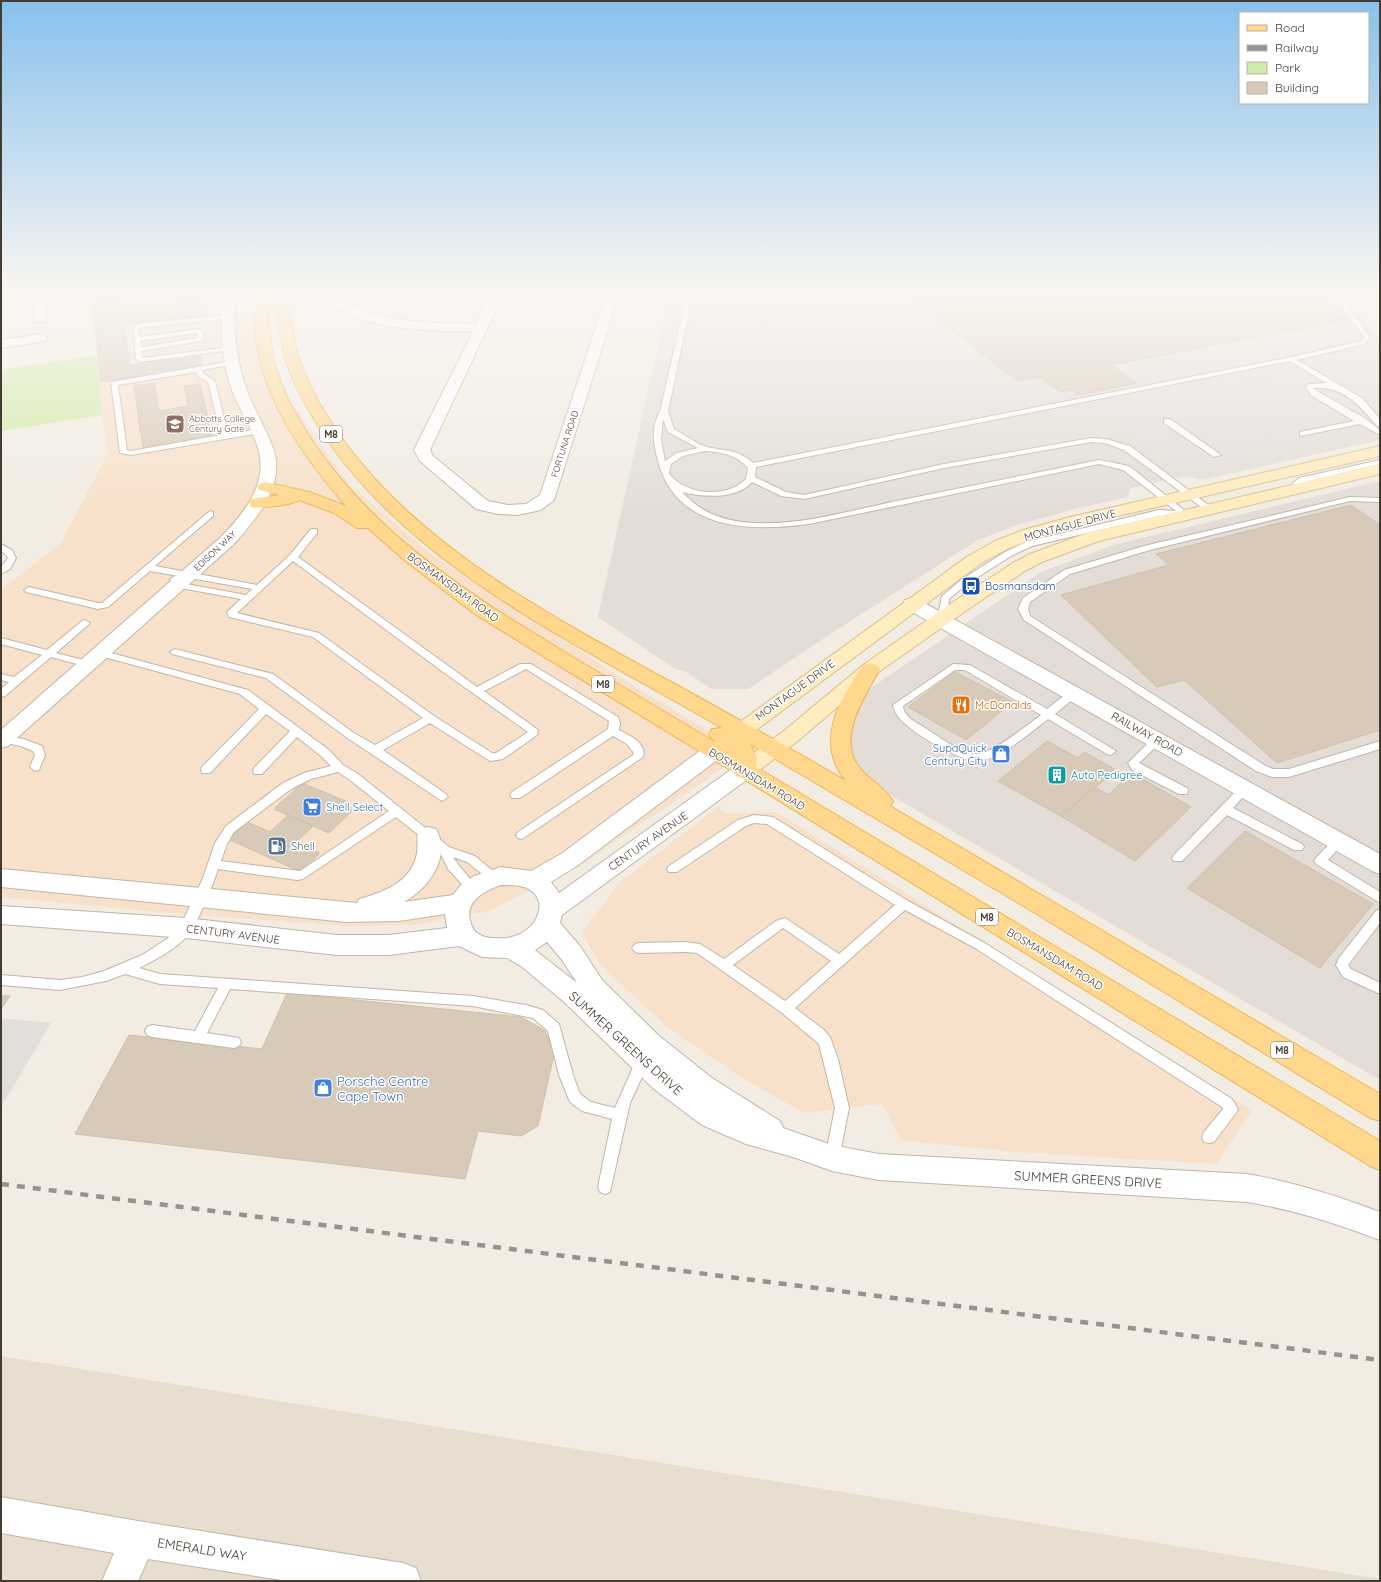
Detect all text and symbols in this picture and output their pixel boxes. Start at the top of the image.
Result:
legend [1239,12,1369,104]
text: Road [1275,20,1305,35]
text: Railway [1275,40,1319,55]
text: Park [1275,60,1300,75]
text: Building [1275,80,1319,95]
street label: FORTUNA ROAD [549,409,581,479]
school or university icon: Abbotts College Century Gate [164,413,186,435]
place label: Abbotts College Century Gate [189,413,255,434]
road number: M8 [320,426,342,442]
street label: MONTAGUE DRIVE [1022,506,1118,544]
street label: EDISON WAY [191,528,238,573]
street label: BOSMANSDAM ROAD [404,549,502,625]
bus stop icon: Bosmansdam [960,575,982,597]
place label: Bosmansdam [985,579,1056,593]
street label: MONTAGUE DRIVE [752,656,838,724]
road number: M8 [592,676,614,692]
restaurant icon: McDonalds [950,694,972,716]
place label: McDonalds [975,698,1032,712]
street label: RAILWAY ROAD [1109,709,1185,759]
place label: SupaQuick Century City [924,741,987,768]
shop icon: SupaQuick Century City [990,743,1012,765]
street label: BOSMANSDAM ROAD [706,745,808,813]
building icon: Auto Pedigree [1046,764,1068,786]
place label: Auto Pedigree [1071,768,1143,782]
supermarket icon: Shell Select [301,796,323,818]
place label: Shell Select [326,800,383,814]
street label: CENTURY AVENUE [605,808,691,874]
fuel station icon: Shell [266,835,288,857]
place label: Shell [291,839,315,853]
road number: M8 [976,909,998,925]
street label: CENTURY AVENUE [185,921,281,947]
street label: BOSMANSDAM ROAD [1004,925,1106,993]
street label: SUMMER GREENS DRIVE [566,988,686,1098]
road number: M8 [1271,1042,1293,1058]
place label: Porsche Centre Cape Town [337,1073,428,1104]
shop icon: Porsche Centre Cape Town [312,1077,334,1099]
street label: SUMMER GREENS DRIVE [1014,1167,1162,1191]
street label: EMERALD WAY [156,1534,248,1564]

